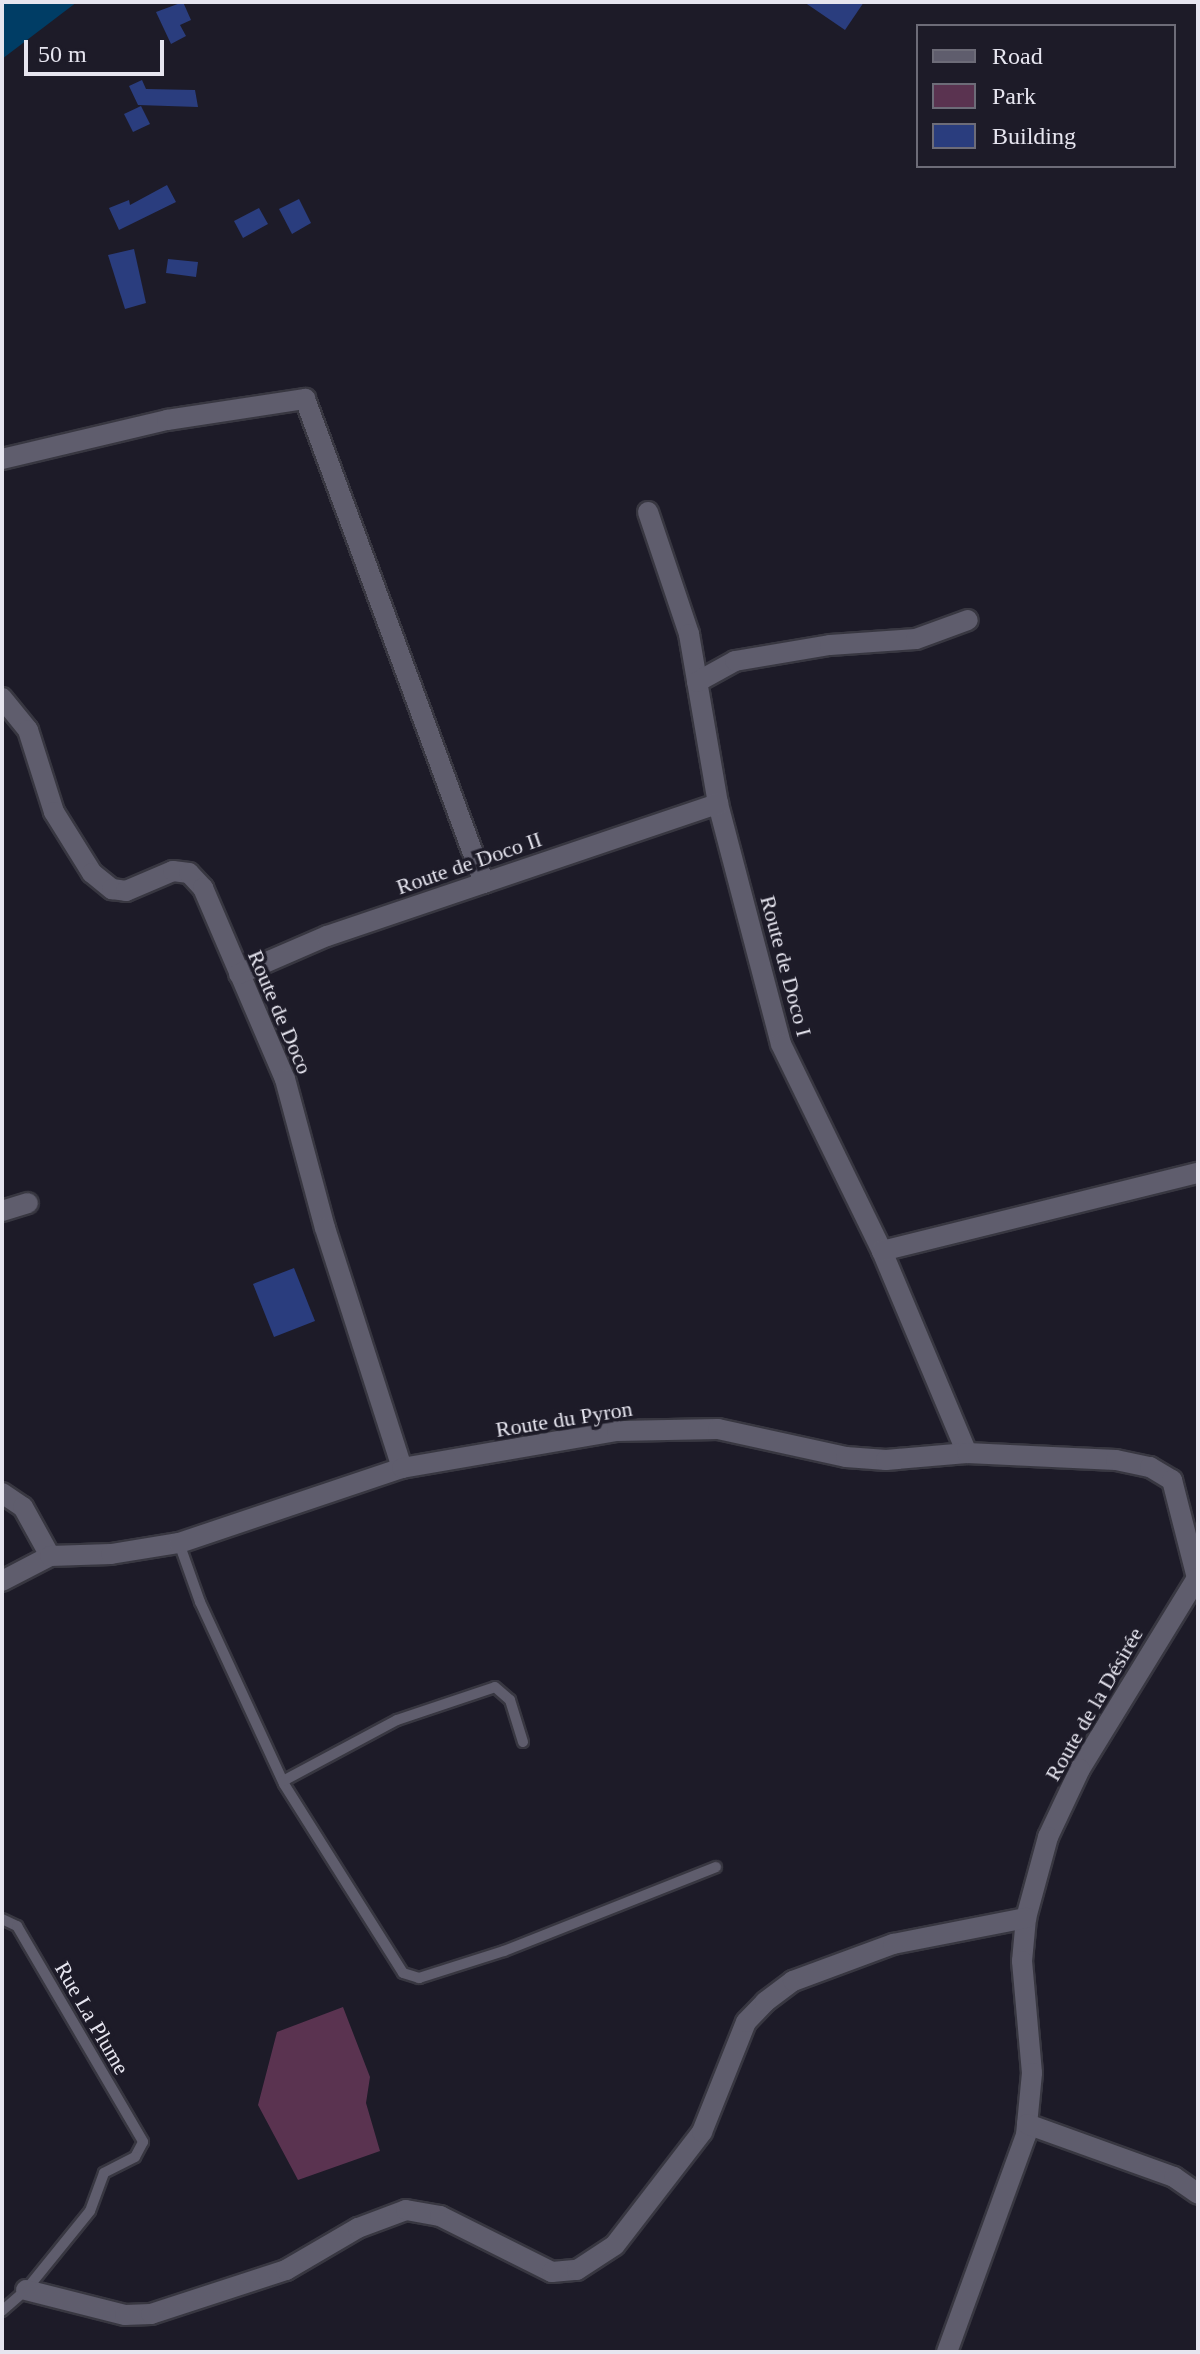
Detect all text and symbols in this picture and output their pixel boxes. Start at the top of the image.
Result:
scale bar [28,24,168,74]
legend [916,24,1176,168]
text: 50 m [38,41,87,67]
text: Road [992,43,1043,69]
text: Park [992,83,1036,109]
text: Building [992,123,1076,149]
street label: Route de Doco II [393,826,545,900]
street label: Route de Doco I [755,893,817,1039]
street label: Route de Doco [242,946,318,1078]
street label: Route du Pyron [494,1395,634,1443]
street label: Route de la Désirée [1039,1623,1149,1785]
street label: Rue La Plume [49,1957,135,2079]

